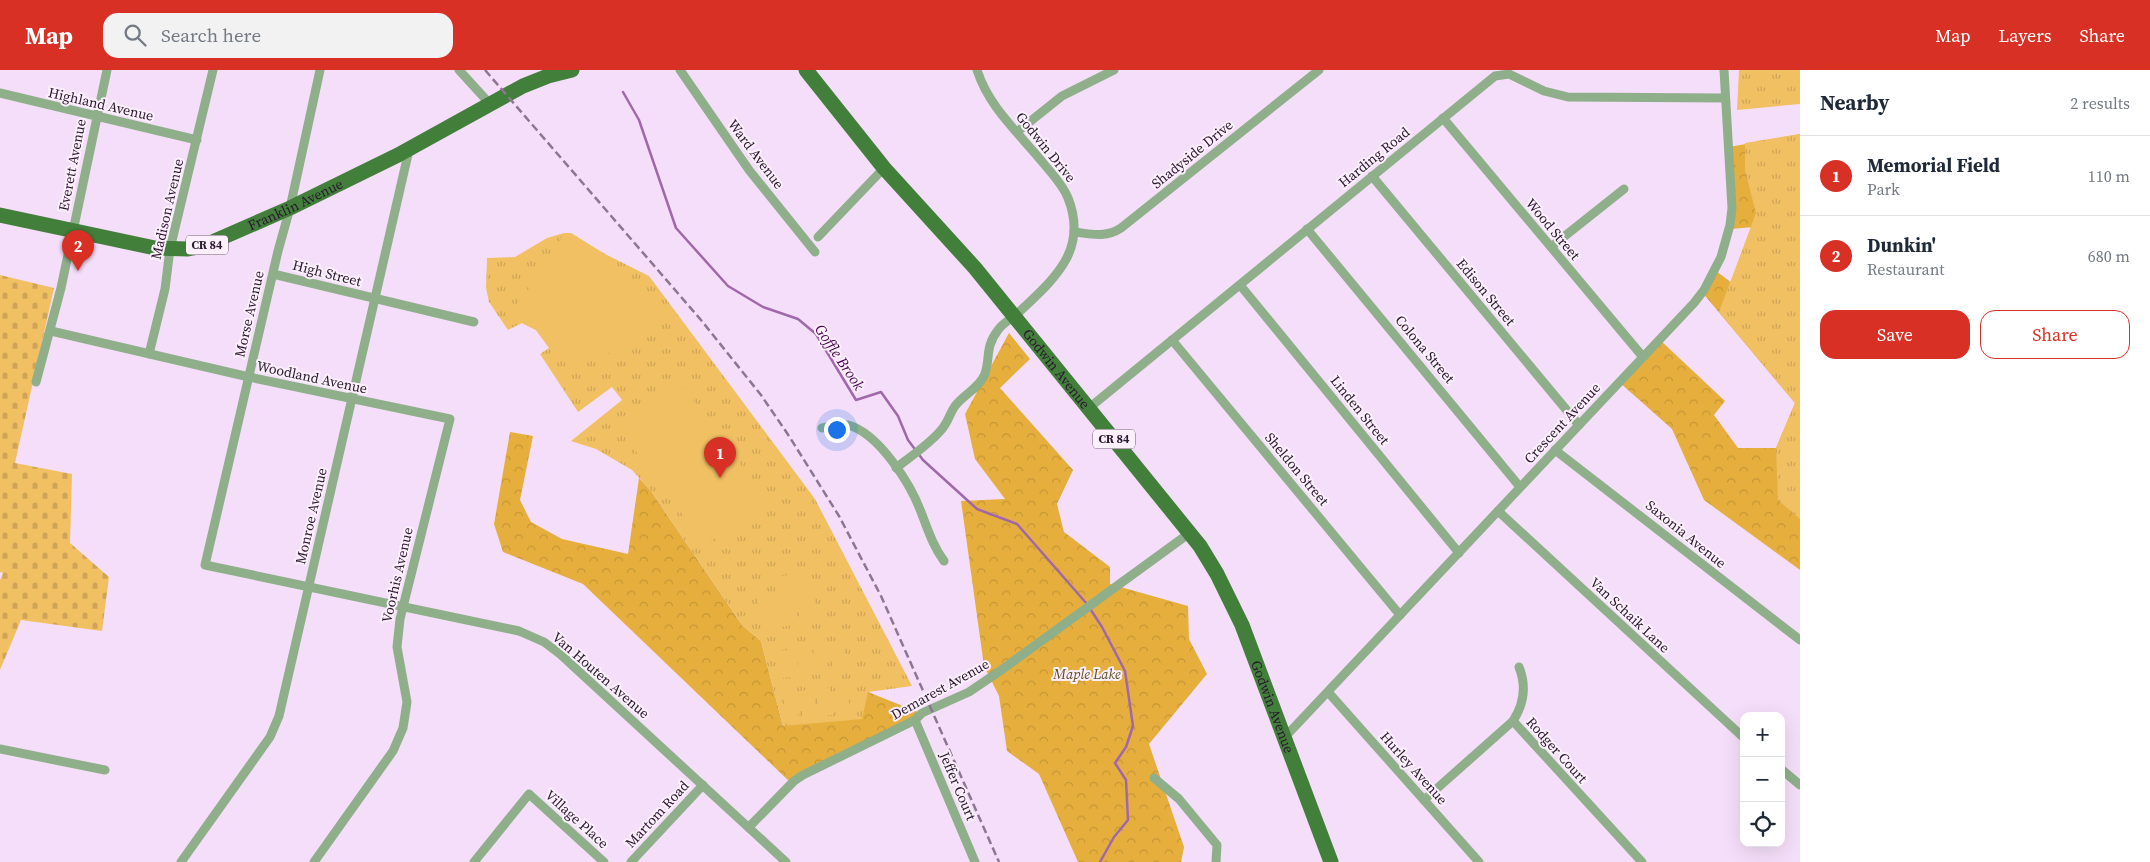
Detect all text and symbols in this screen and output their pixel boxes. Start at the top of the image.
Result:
search box [103,13,453,58]
text: Map [25,19,73,52]
icon: search [121,21,149,49]
text: Search here [161,22,261,48]
text: Map [1935,23,1970,48]
text: Layers [1998,23,2051,48]
text: Share [2079,23,2125,48]
street label: Highland Avenue [46,82,156,126]
text: Nearby [1820,88,1890,117]
text: 2 results [2070,92,2130,114]
street label: Godwin Drive [1011,108,1081,186]
street label: Ward Avenue [723,115,789,193]
street label: Shadyside Drive [1147,115,1237,193]
street label: Everett Avenue [53,117,91,213]
street label: Harding Road [1334,122,1414,192]
text: Memorial Field [1867,152,2000,178]
street label: Madison Avenue [146,157,188,261]
text: 1 [1832,165,1840,187]
text: 110 m [2088,165,2130,187]
street label: Franklin Avenue [245,174,346,235]
text: Park [1867,178,1900,200]
street label: Wood Street [1521,194,1585,265]
pin: 2 [62,230,94,271]
text: Dunkin' [1867,232,1936,258]
road number: CR 84 [186,236,228,254]
text: 2 [1832,245,1840,267]
text: 680 m [2088,245,2130,267]
street label: Edison Street [1452,254,1520,330]
street label: High Street [291,255,364,291]
text: Restaurant [1867,258,1945,280]
street label: Morse Avenue [229,269,269,359]
button: Save [1820,310,1970,359]
button: Share [1980,310,2130,359]
street label: Colona Street [1391,311,1460,388]
water label: Goffle Brook [810,320,870,395]
street label: Godwin Avenue [1018,324,1095,413]
street label: Woodland Avenue [255,356,369,398]
street label: Linden Street [1326,371,1394,449]
street label: Crescent Avenue [1519,378,1605,468]
your location [824,417,850,443]
street label: Sheldon Street [1260,428,1334,510]
road number: CR 84 [1093,429,1135,448]
pin: 1 [704,437,736,478]
street label: Monroe Avenue [290,466,332,566]
street label: Saxonia Avenue [1642,495,1730,573]
street label: Voorhis Avenue [376,525,418,625]
street label: Van Schaik Lane [1586,573,1674,657]
street label: Van Houten Avenue [548,627,654,723]
street label: Demarest Avenue [887,654,993,724]
street label: Godwin Avenue [1246,658,1299,756]
park label: Maple Lake [1052,664,1121,684]
street label: Rodger Court [1522,712,1593,788]
map controls [1740,712,1785,847]
button: + [1740,712,1785,757]
street label: Hurley Avenue [1376,727,1452,809]
street label: Jeffer Court [934,748,982,824]
button: − [1740,757,1785,802]
street label: Martom Road [621,776,693,852]
street label: Village Place [541,785,613,853]
button: locate [1740,802,1785,847]

